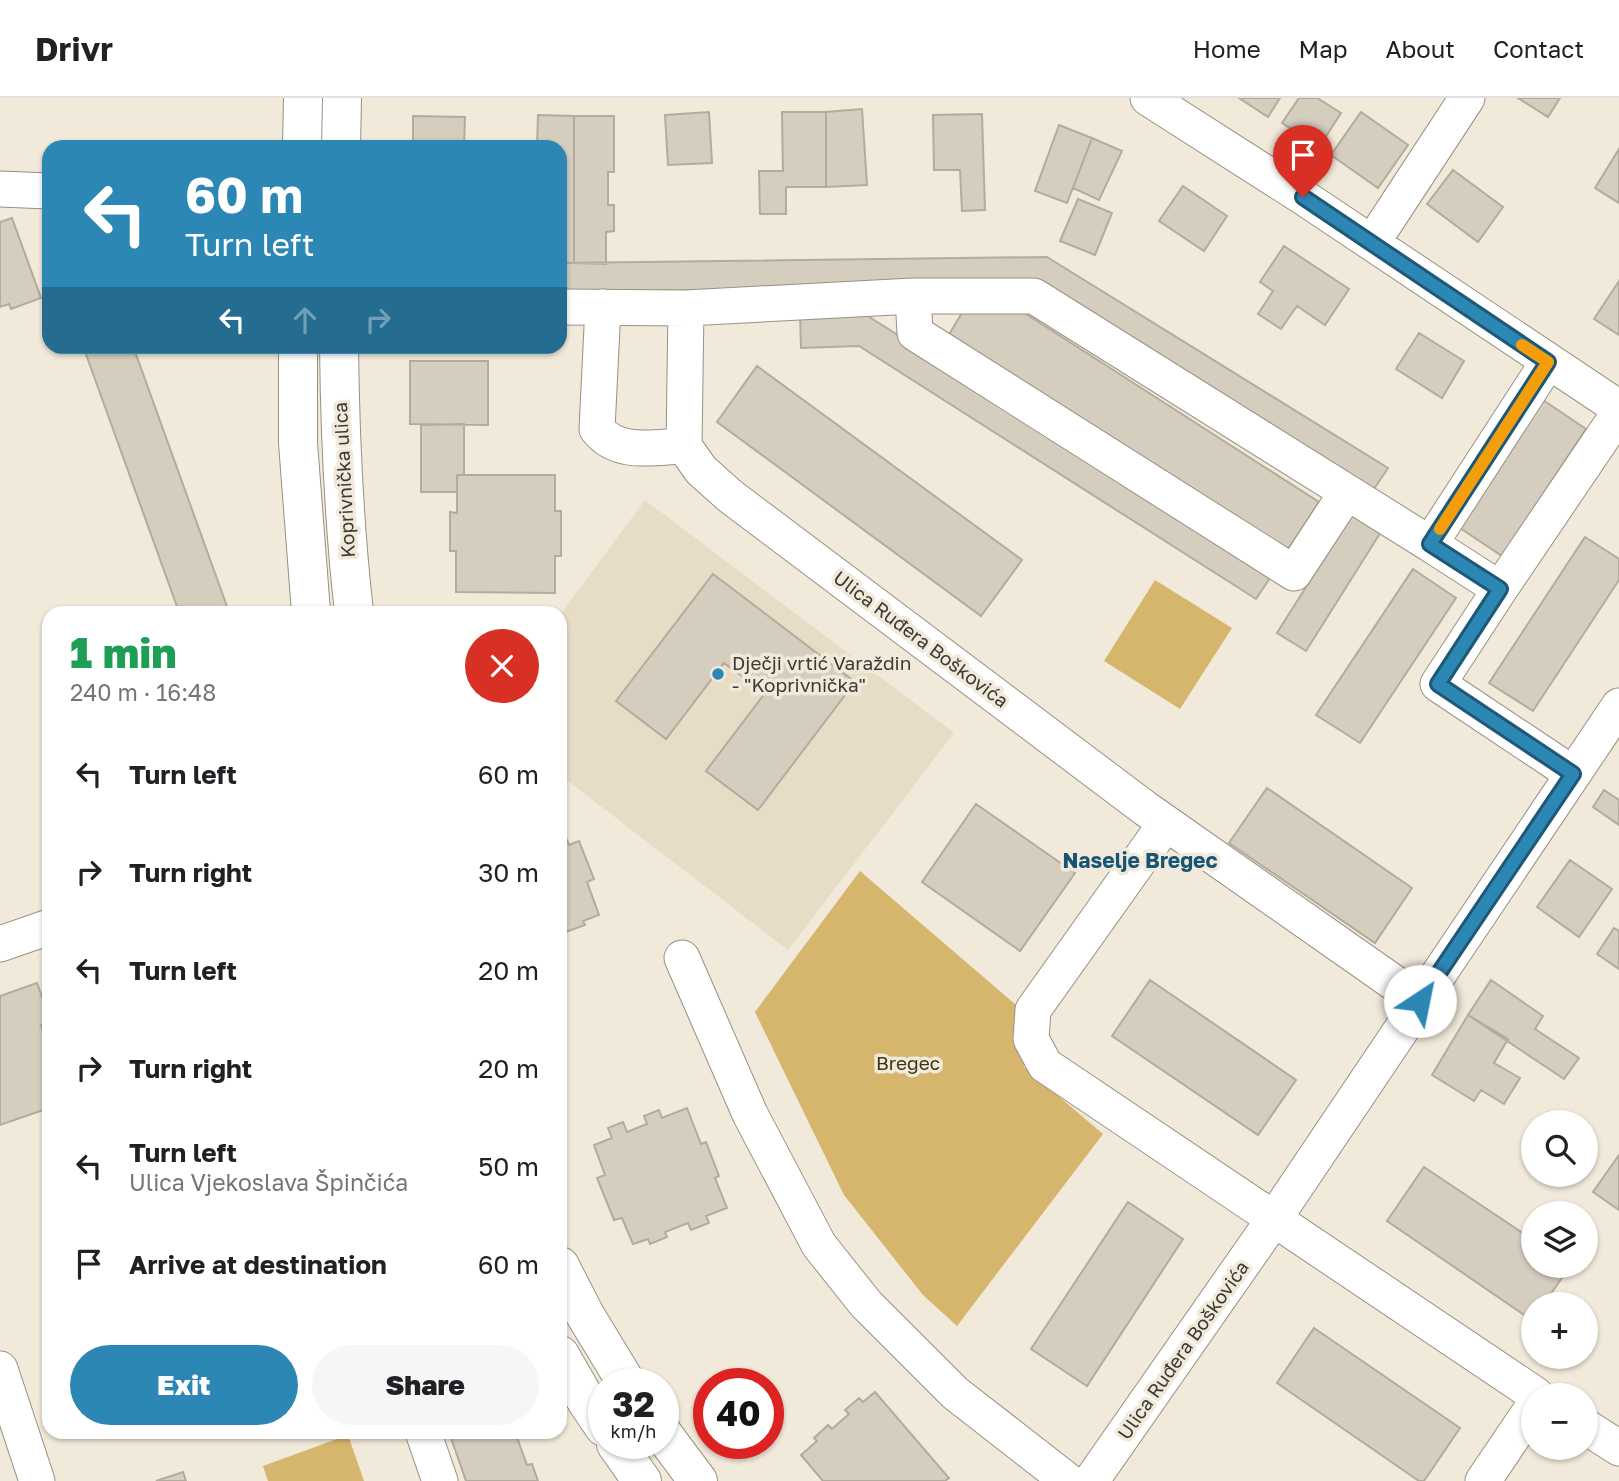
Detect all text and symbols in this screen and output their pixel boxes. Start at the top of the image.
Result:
text: Drivr [35,29,113,68]
text: Home [1193,34,1261,63]
text: Map [1299,34,1348,63]
text: About [1386,34,1455,63]
text: Contact [1493,34,1584,63]
pin [1273,125,1333,197]
icon: arrive [1284,136,1322,174]
text: 60 m [185,165,303,224]
icon: left [70,168,161,259]
text: Turn left [185,225,314,263]
icon: left [213,301,251,339]
icon: ahead [286,301,324,339]
icon: right [359,301,397,339]
street label: Koprivnička ulica [328,402,359,558]
street label: Ulica Ruđera Boškovića [829,565,1013,712]
text: 1 min [70,627,177,677]
button: close [465,629,539,703]
place label: Dječji vrtić Varaždin - "Koprivnička" [732,651,911,696]
marker: Dječji vrtić Varaždin - "Koprivnička" [710,666,726,682]
text: 240 m · 16:48 [70,678,216,706]
icon: left [70,755,108,793]
text: Turn left [129,759,237,790]
text: 60 m [478,759,539,790]
district label: Naselje Bregec [1062,847,1218,873]
icon: right [70,853,108,891]
text: Turn right [129,857,252,888]
text: 30 m [478,857,539,888]
icon: left [70,951,108,989]
text: Turn left [129,955,237,986]
text: 20 m [478,955,539,986]
position arrow [1383,964,1457,1038]
icon: right [70,1049,108,1087]
park label: Bregec [876,1051,940,1074]
text: Turn right [129,1053,252,1084]
text: 20 m [478,1053,539,1084]
map controls [1521,1110,1598,1460]
button: search [1521,1110,1598,1187]
text: Turn left [129,1137,237,1168]
icon: left [70,1147,108,1185]
text: 50 m [478,1151,539,1182]
text: Ulica Vjekoslava Špinčića [129,1168,408,1196]
button: layers [1521,1201,1598,1278]
icon: arrive [70,1245,108,1283]
text: Arrive at destination [129,1249,387,1280]
text: 60 m [478,1249,539,1280]
street label: Ulica Ruđera Boškovića [1112,1256,1253,1443]
button: + [1521,1292,1598,1369]
button: Exit [70,1345,298,1425]
button: Share [312,1345,539,1425]
speed limit sign: 40 [693,1368,784,1459]
text: 32 [612,1383,655,1425]
button: − [1521,1383,1598,1460]
text: km/h [611,1420,656,1442]

